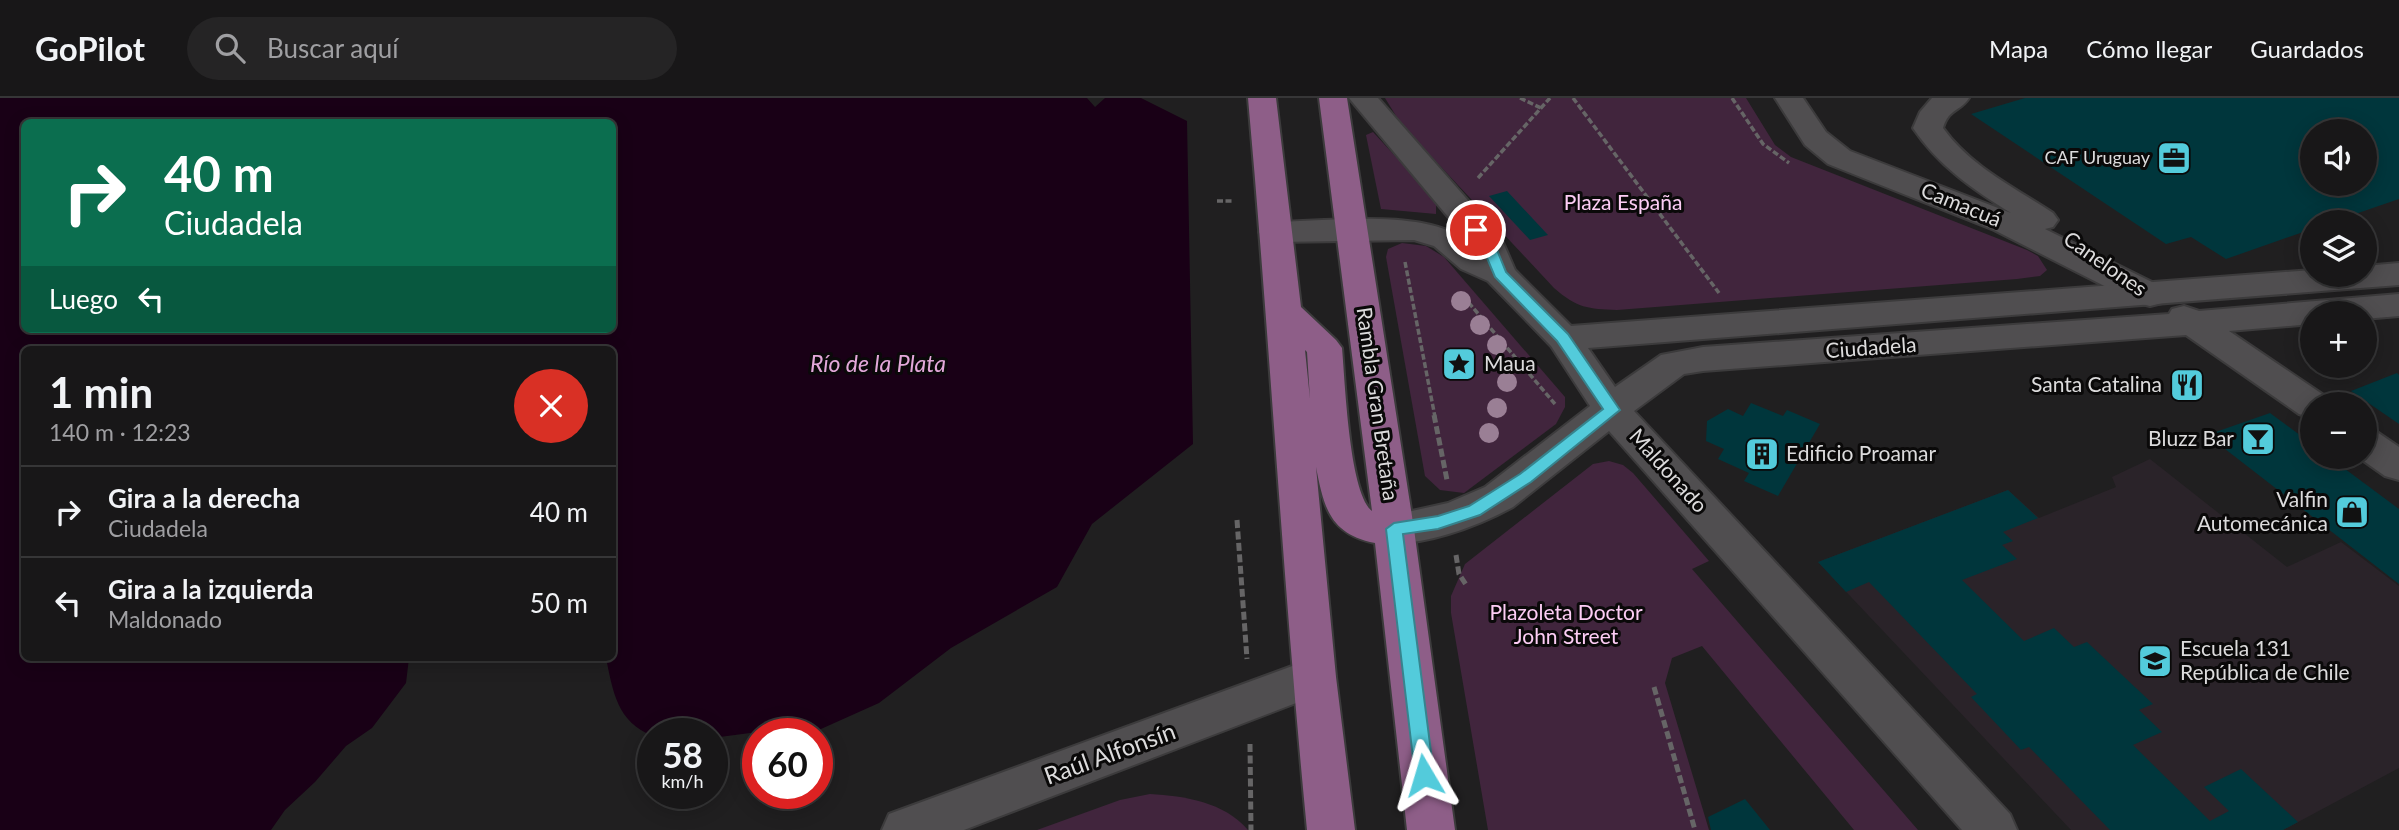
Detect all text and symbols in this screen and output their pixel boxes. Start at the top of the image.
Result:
search box [187,17,677,80]
text: GoPilot [35,28,145,68]
icon: search [211,29,249,67]
text: Buscar aquí [267,32,399,64]
text: Mapa [1989,34,2048,63]
text: Cómo llegar [2086,34,2212,63]
text: Guardados [2250,34,2364,63]
map controls [2300,119,2377,469]
button: sound [2300,119,2377,196]
office icon: CAF Uruguay [2155,139,2193,177]
text: 40 m [164,144,274,202]
place label: CAF Uruguay [2044,146,2151,168]
icon: right [49,147,140,238]
street label: Camacuá [1918,176,2005,231]
park label: Plaza España [1564,189,1682,214]
pin [1446,200,1506,260]
text: Ciudadela [164,203,303,242]
button: layers [2300,210,2377,287]
icon: arrive [1457,211,1495,249]
street label: Canelones [2059,225,2152,301]
icon: left [132,280,170,318]
text: Luego [49,283,118,315]
button: + [2300,301,2377,378]
street label: Rambla Gran Bretaña [1353,305,1404,502]
street label: Ciudadela [1825,331,1917,362]
place icon: Maua [1440,345,1478,383]
water label: Río de la Plata [810,349,946,377]
place label: Maua [1484,350,1536,375]
restaurant icon: Santa Catalina [2168,366,2206,404]
text: 1 min [49,367,153,417]
button: close [514,369,588,443]
place label: Santa Catalina [2031,371,2162,396]
button: − [2300,392,2377,469]
text: 140 m · 12:23 [49,418,191,446]
bar icon: Bluzz Bar [2239,420,2277,458]
street label: Maldonado [1625,423,1713,517]
place label: Bluzz Bar [2148,425,2234,450]
building icon: Edificio Proamar [1743,435,1781,473]
place label: Edificio Proamar [1786,440,1937,465]
text: Gira a la derecha [108,482,300,514]
place label: Valfin Automecánica [2197,486,2328,535]
icon: right [49,493,87,531]
shop icon: Valfin Automecánica [2333,493,2371,531]
text: 40 m [530,496,588,528]
text: Ciudadela [108,514,208,542]
text: Gira a la izquierda [108,573,314,605]
icon: left [49,584,87,622]
text: 50 m [530,587,588,619]
park label: Plazoleta Doctor John Street [1489,599,1643,648]
text: Maldonado [108,605,222,633]
place label: Escuela 131 República de Chile [2180,635,2350,684]
school or university icon: Escuela 131 República de Chile [2136,642,2174,680]
street label: Raúl Alfonsín [1040,715,1179,790]
speed limit sign: 60 [742,718,833,809]
text: 58 [662,733,703,775]
position arrow [1387,738,1461,812]
text: km/h [661,770,704,792]

